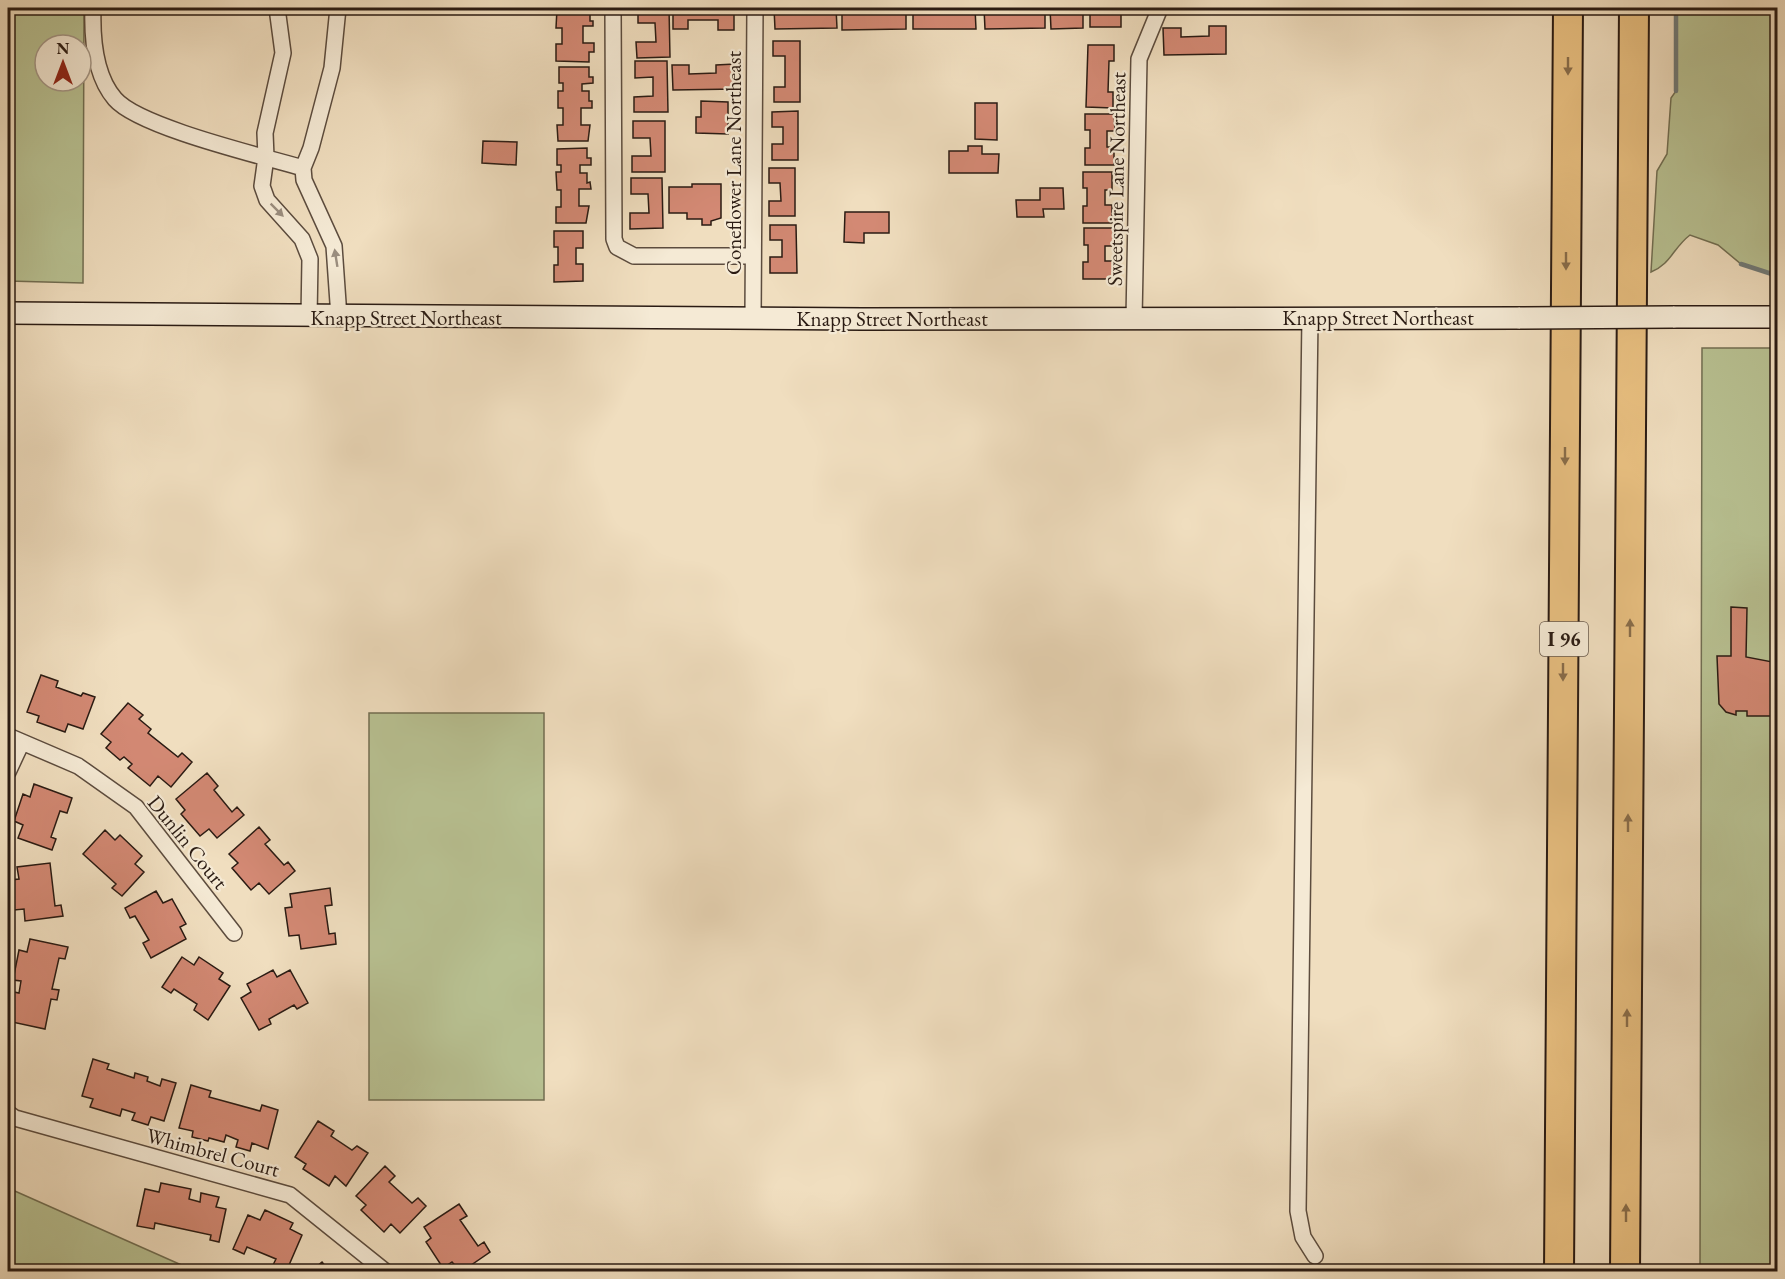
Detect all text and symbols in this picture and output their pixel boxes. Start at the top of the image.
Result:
north arrow [33,33,93,93]
text: N [57,38,70,59]
street label: Coneflower Lane Northeast [720,51,747,275]
one-way arrow [1563,56,1573,75]
street label: Sweetspire Lane Northeast [1101,71,1131,286]
one-way arrow [269,203,283,217]
one-way arrow [331,249,340,268]
one-way arrow [1561,251,1571,270]
street label: Knapp Street Northeast [310,304,502,331]
street label: Knapp Street Northeast [1282,304,1474,331]
street label: Knapp Street Northeast [796,305,988,332]
one-way arrow [1560,446,1570,465]
one-way arrow [1625,619,1635,638]
road number: I 96 [1540,622,1588,656]
one-way arrow [1558,662,1568,681]
street label: Dunlin Court [142,789,234,895]
one-way arrow [1623,814,1633,833]
one-way arrow [1622,1009,1632,1028]
street label: Whimbrel Court [143,1121,283,1183]
one-way arrow [1621,1204,1631,1223]

